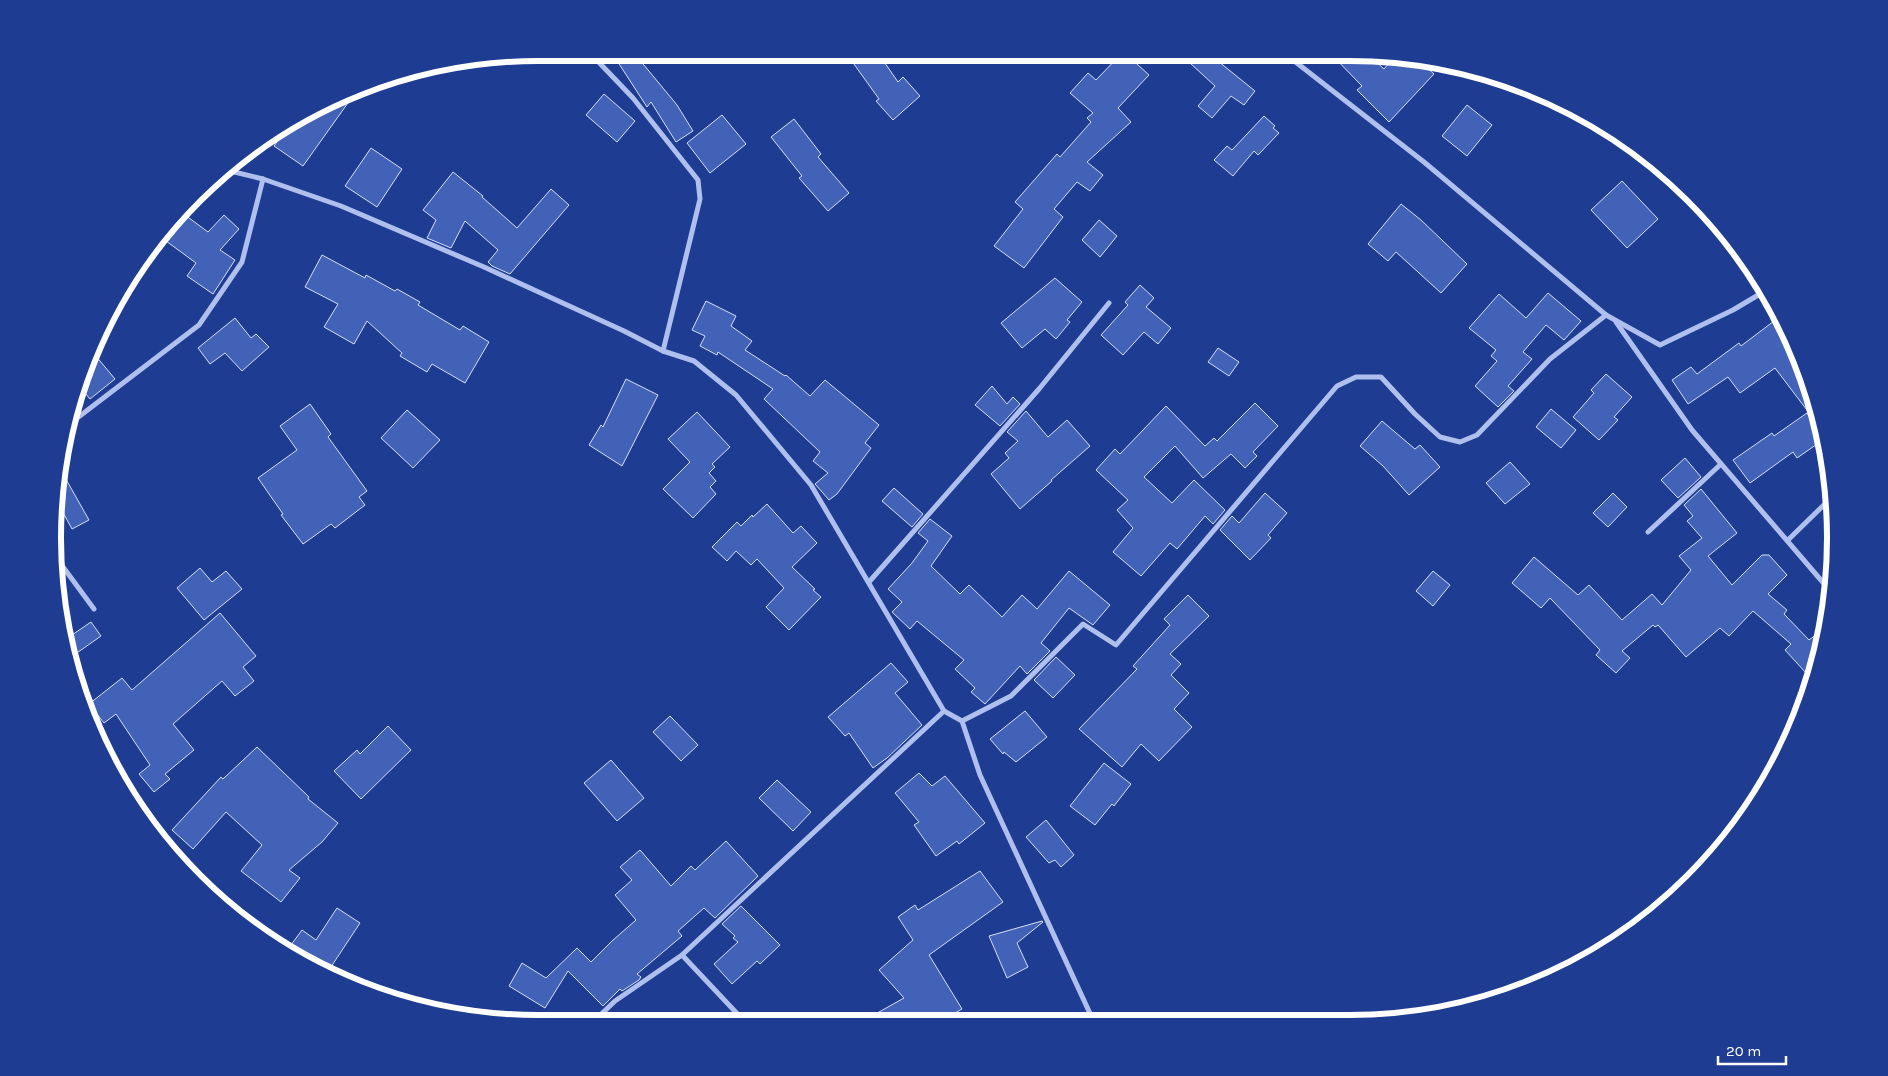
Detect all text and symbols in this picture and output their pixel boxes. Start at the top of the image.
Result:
scale bar [1718,1034,1786,1066]
text: 20 m [1726,1042,1761,1060]

